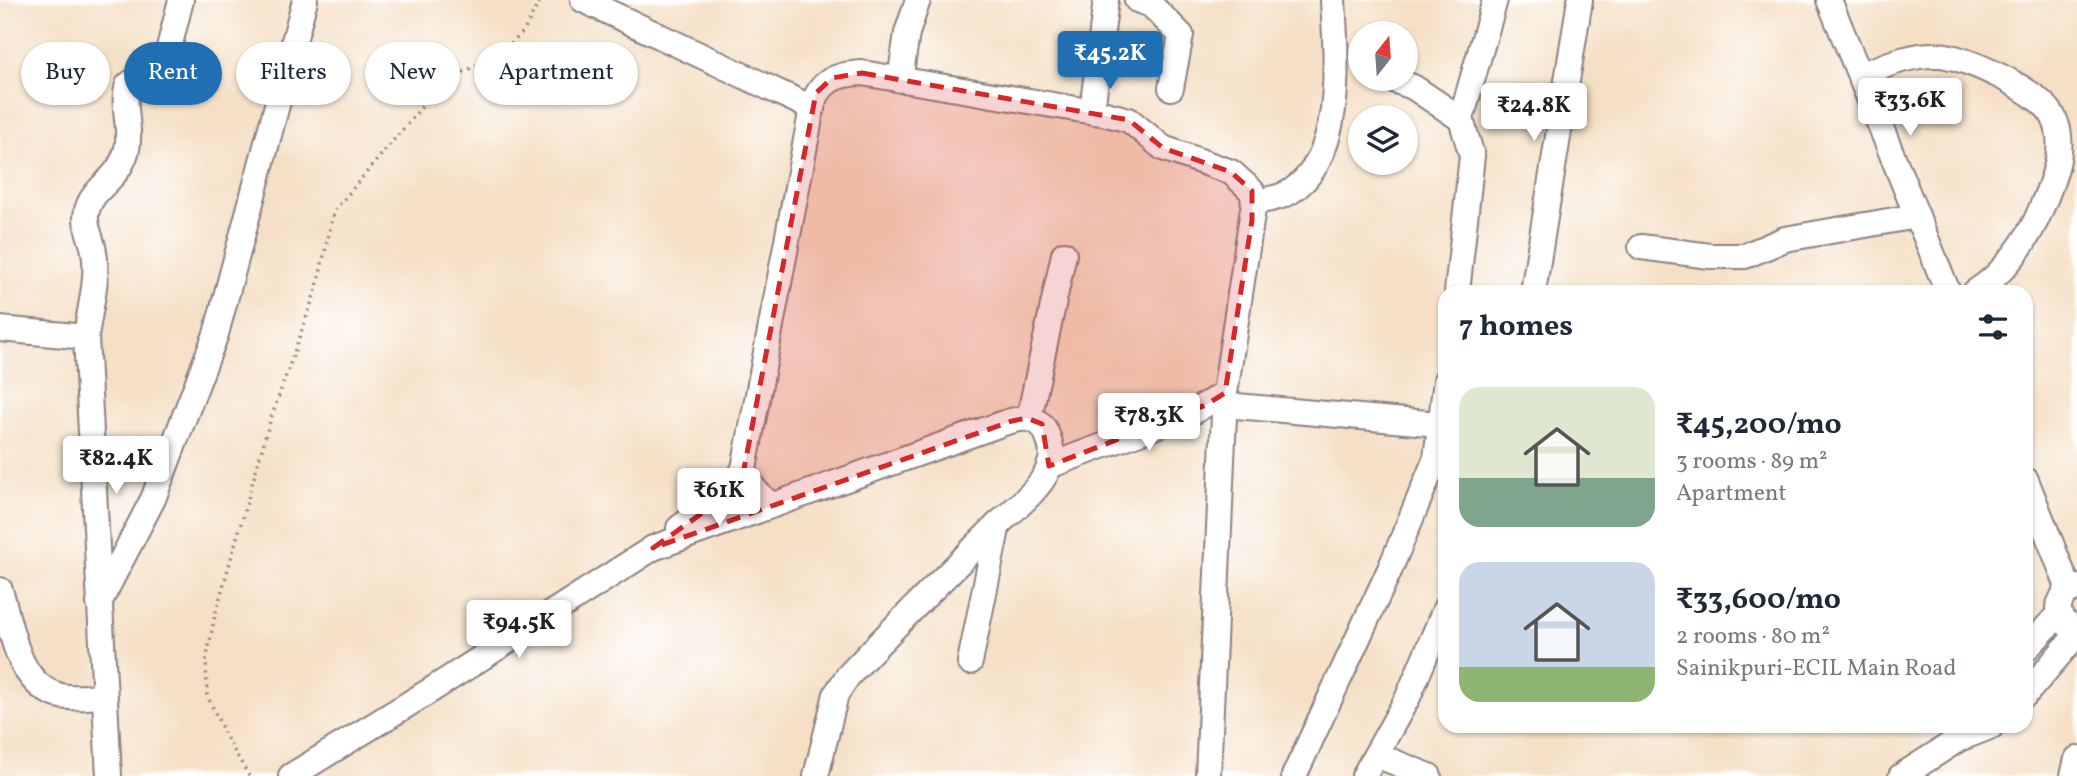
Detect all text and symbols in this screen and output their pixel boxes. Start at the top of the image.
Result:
north arrow [1348,21,1418,91]
map controls [1348,21,1418,175]
pin: ₹45.2K [1053,32,1167,91]
text: ₹45.2K [1074,38,1146,70]
chip: Buy [21,42,110,105]
chip: Rent [124,42,222,105]
chip: Filters [236,42,351,105]
chip: New [365,42,460,105]
chip: Apartment [474,42,638,105]
pin: ₹33.6K [1853,78,1967,138]
pin: ₹24.8K [1477,83,1591,143]
text: ₹33.6K [1874,85,1946,117]
text: ₹24.8K [1497,90,1571,122]
button: layers [1348,105,1418,175]
text: 7 homes [1459,306,1573,348]
icon: filters [1974,308,2012,346]
pin: ₹78.3K [1092,393,1206,453]
text: ₹78.3K [1114,400,1184,432]
text: ₹45,200/mo [1676,404,1842,446]
icon: home [1515,415,1599,499]
pin: ₹82.4K [59,436,173,496]
text: ₹82.4K [79,443,153,475]
text: 3 rooms · 89 m² [1676,446,1828,478]
pin: ₹61K [678,468,760,528]
text: ₹61K [693,475,745,507]
text: Apartment [1676,478,1787,510]
text: ₹33,600/mo [1676,579,1841,621]
icon: home [1515,590,1599,674]
pin: ₹94.5K [462,600,576,660]
text: ₹94.5K [482,607,556,639]
text: 2 rooms · 80 m² [1676,621,1830,653]
text: Sainikpuri-ECIL Main Road [1676,653,1956,685]

